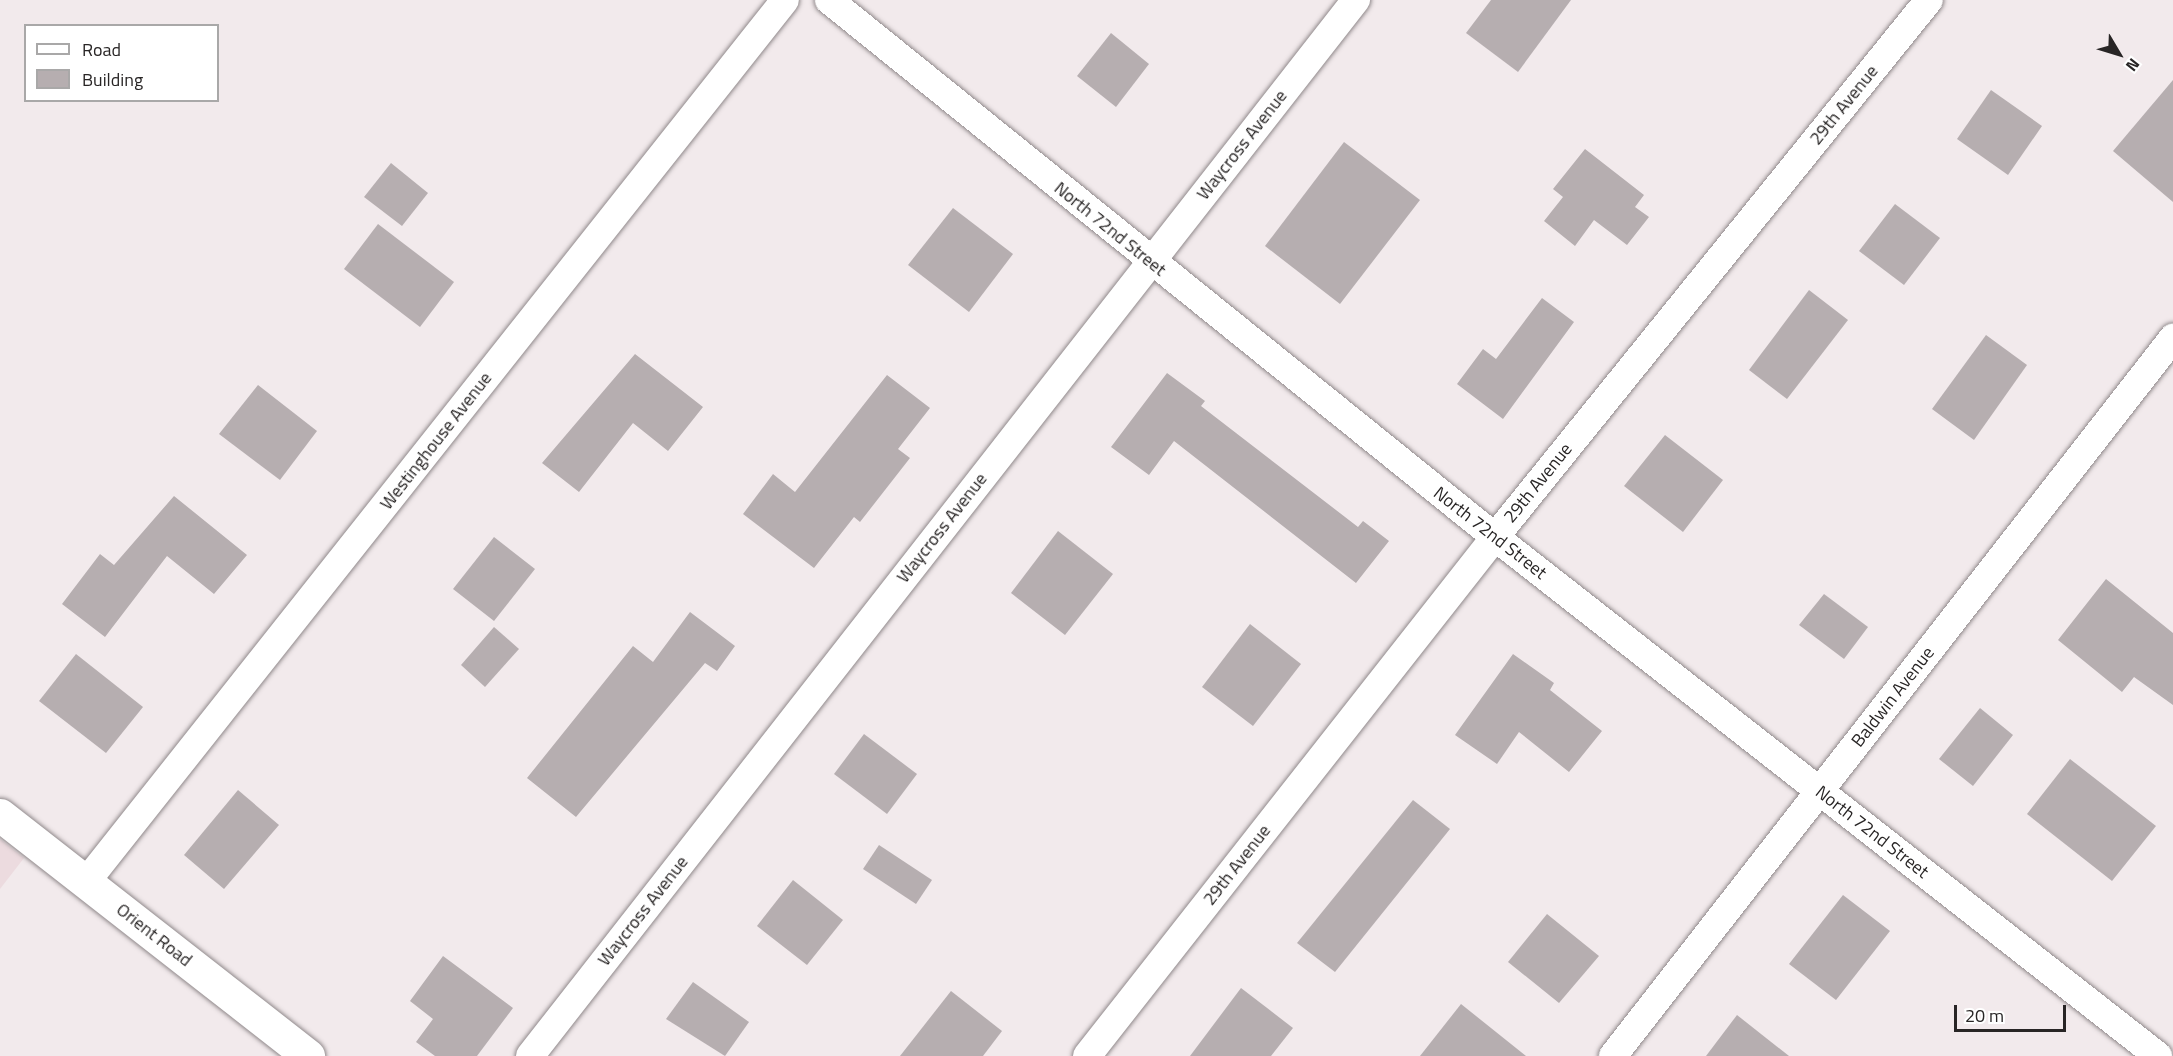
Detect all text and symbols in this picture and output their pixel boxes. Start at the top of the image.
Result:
legend [24,24,219,102]
north arrow [2089,24,2149,84]
text: Road [82,36,121,63]
text: N [2120,53,2146,77]
street label: 29th Avenue [1805,61,1883,149]
text: Building [82,66,143,93]
street label: Waycross Avenue [1192,86,1292,204]
street label: North 72nd Street [1050,177,1170,281]
street label: Westinghouse Avenue [376,368,496,514]
street label: 29th Avenue [1499,439,1577,527]
street label: Waycross Avenue [892,469,992,587]
street label: North 72nd Street [1429,482,1551,584]
street label: Baldwin Avenue [1847,643,1939,751]
street label: North 72nd Street [1811,781,1933,883]
street label: 29th Avenue [1199,820,1275,910]
street label: Waycross Avenue [593,852,693,970]
street label: Orient Road [112,899,196,971]
scale bar [1957,993,2070,1031]
text: 20 m [1965,1002,2004,1029]

